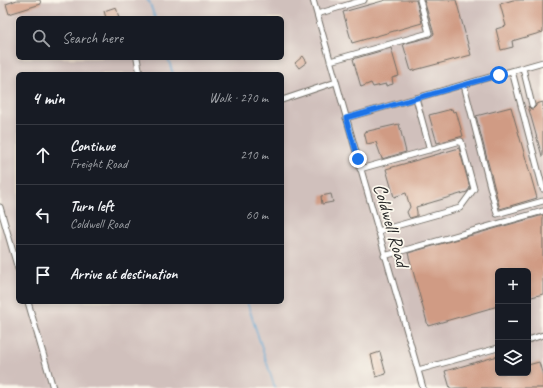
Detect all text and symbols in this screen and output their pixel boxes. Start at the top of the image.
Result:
search box [16,16,284,60]
icon: search [30,27,52,49]
text: Search here [62,29,123,48]
route start [490,66,508,84]
text: 4 min [32,88,65,109]
text: Walk · 270 m [209,90,268,106]
text: Continue [70,137,115,156]
icon: ahead [32,144,54,166]
text: 210 m [240,147,268,163]
route end [349,150,367,168]
text: Freight Road [70,156,127,172]
street label: Coldwell Road [368,181,415,272]
text: Turn left [70,197,113,216]
icon: left [32,204,54,226]
text: 60 m [246,207,268,223]
text: Coldwell Road [70,216,129,232]
icon: arrive [32,264,54,286]
text: Arrive at destination [70,265,177,284]
map controls [495,268,531,376]
button: + [495,268,531,304]
button: − [495,304,531,340]
button: layers [495,340,531,376]

